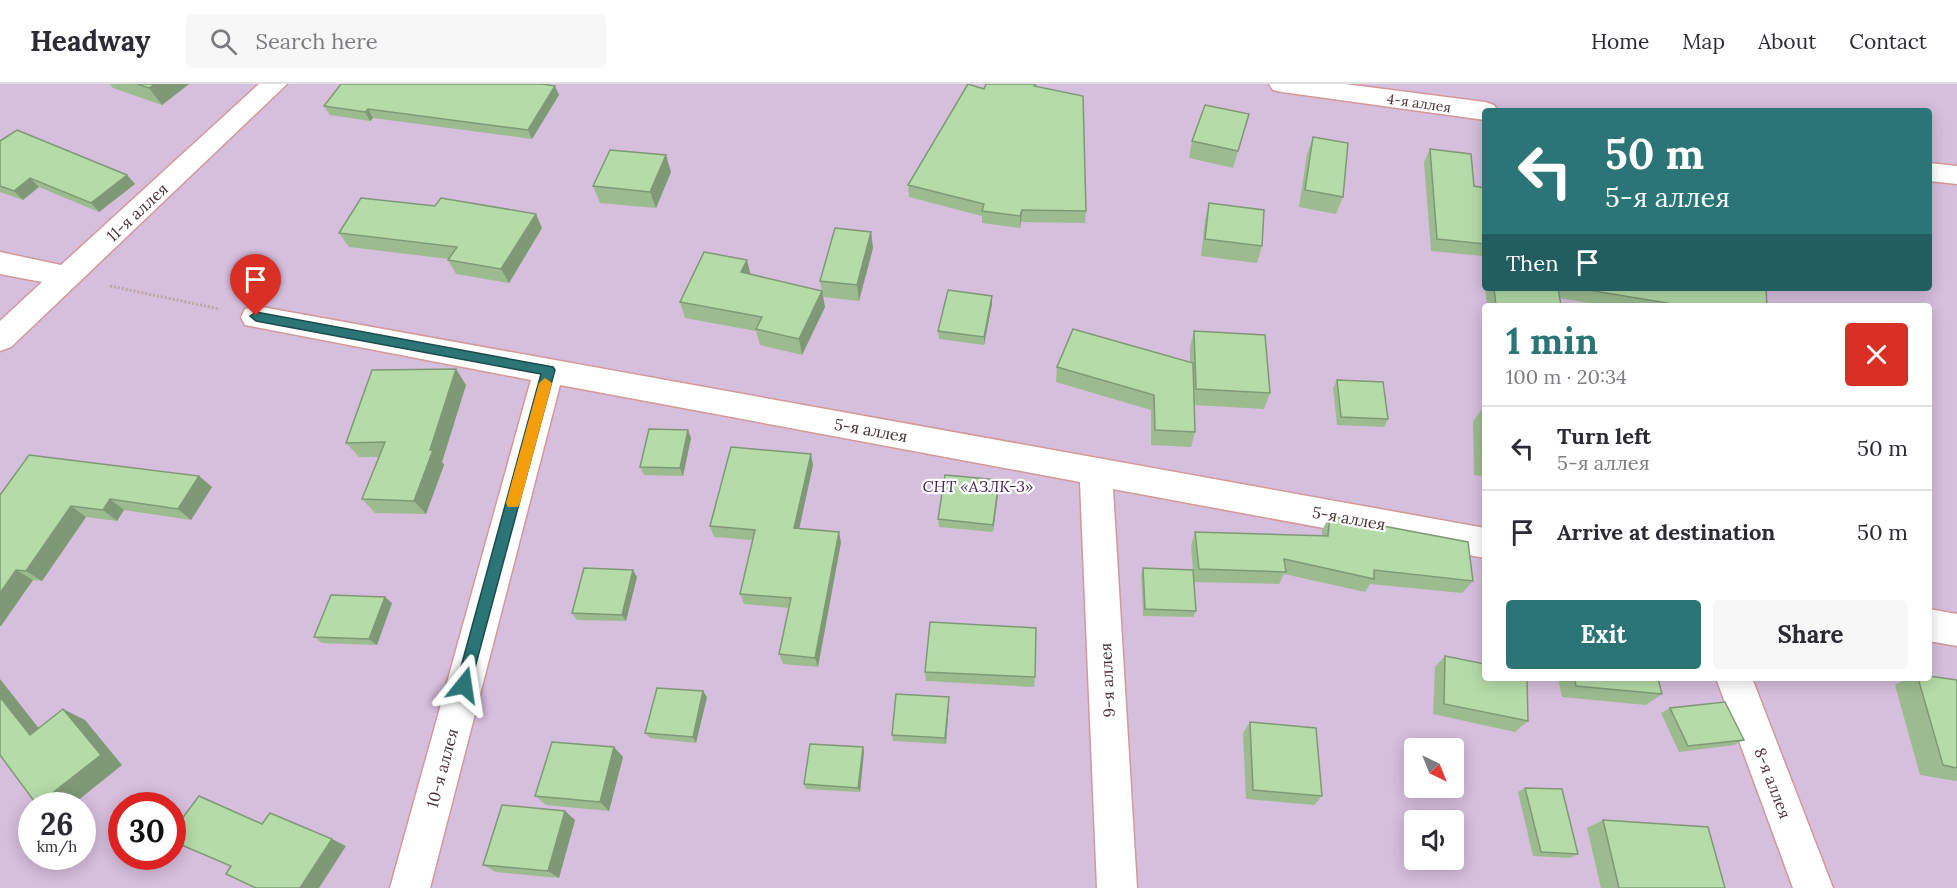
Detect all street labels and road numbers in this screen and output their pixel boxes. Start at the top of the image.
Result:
street label: 4-я аллея [1386,90,1452,116]
street label: 11-я аллея [102,179,172,245]
street label: 5-я аллея [833,414,909,446]
street label: 5-я аллея [1311,502,1387,534]
street label: 9-я аллея [1095,642,1119,718]
street label: 10-я аллея [422,726,462,810]
street label: 8-я аллея [1750,745,1796,821]

